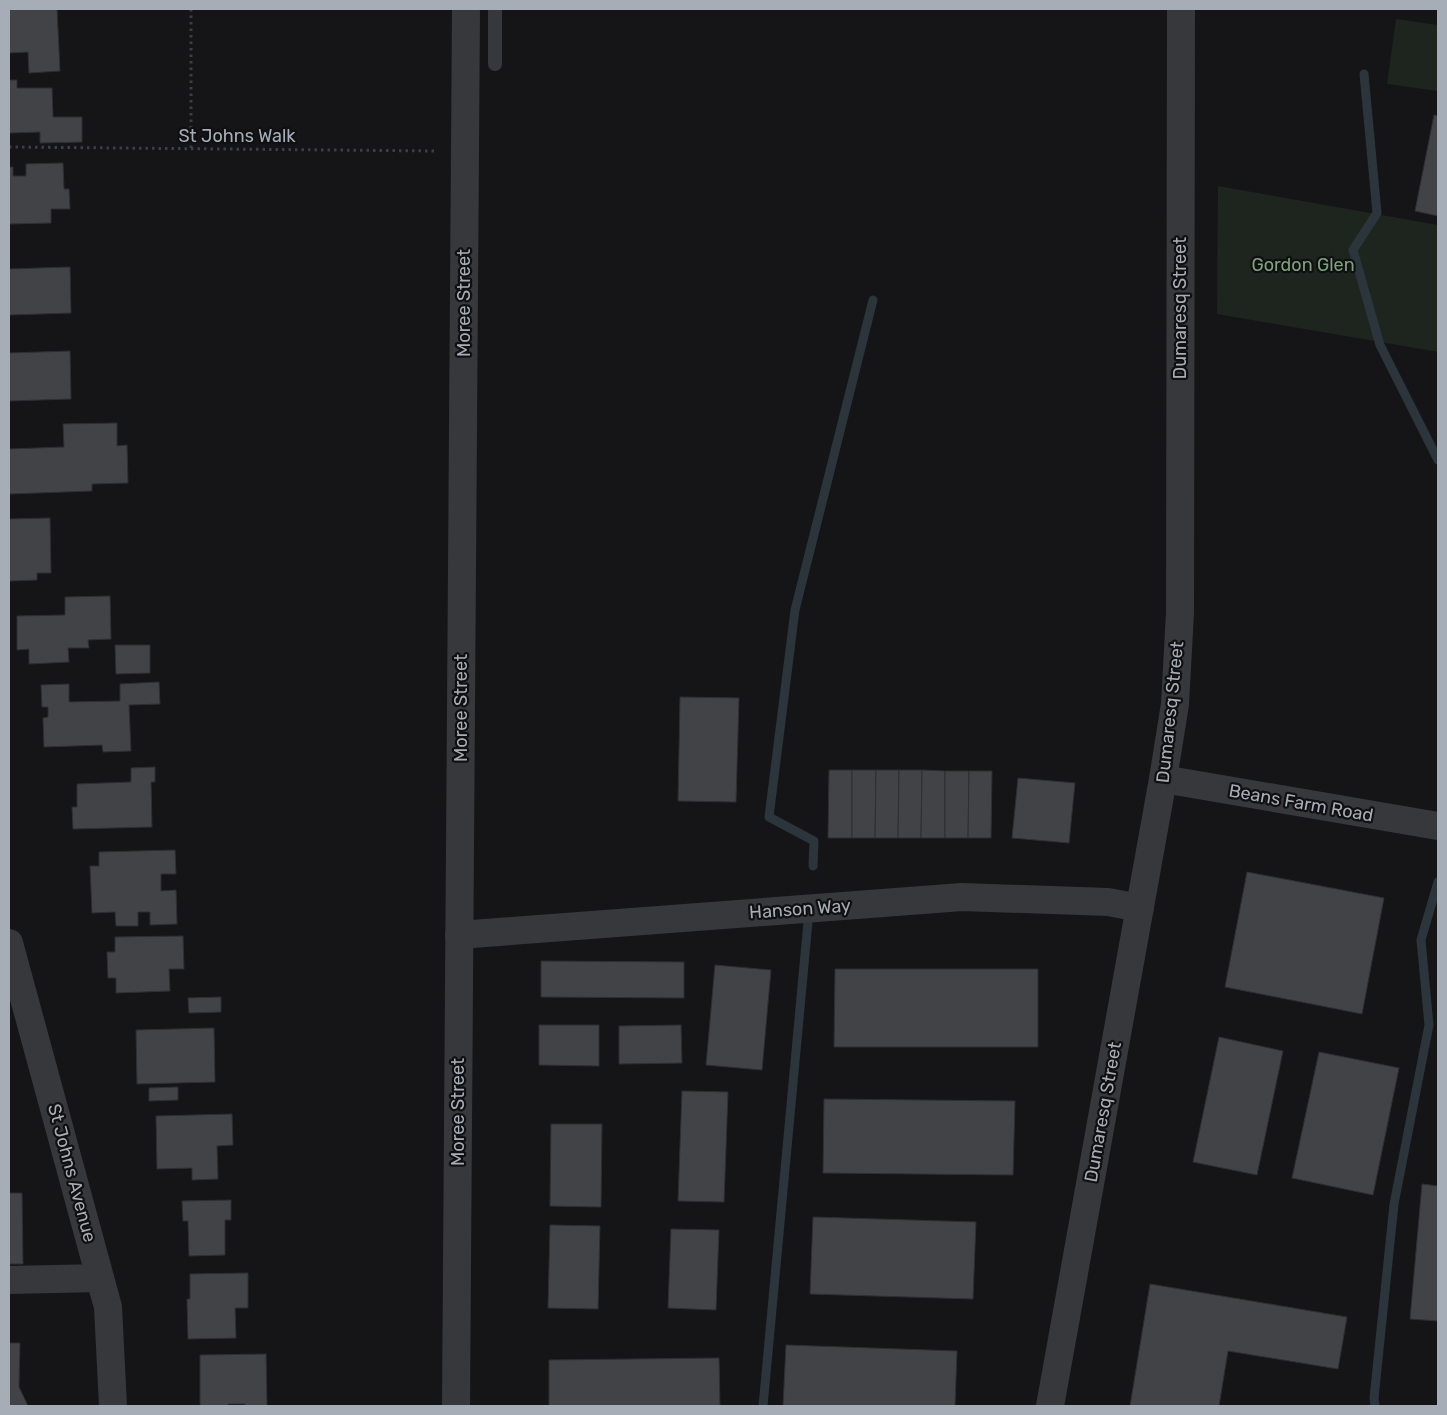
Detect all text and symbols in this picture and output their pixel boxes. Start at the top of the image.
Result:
street label: St Johns Walk [178,125,296,147]
street label: Dumaresq Street [1169,237,1191,379]
street label: Moree Street [453,249,475,357]
park label: Gordon Glen [1251,254,1355,276]
street label: Dumaresq Street [1152,640,1188,784]
street label: Moree Street [450,654,472,762]
street label: Beans Farm Road [1227,779,1375,827]
street label: Hanson Way [748,894,852,924]
street label: Dumaresq Street [1080,1040,1126,1184]
street label: Moree Street [447,1058,469,1166]
street label: St Johns Avenue [43,1101,101,1245]

